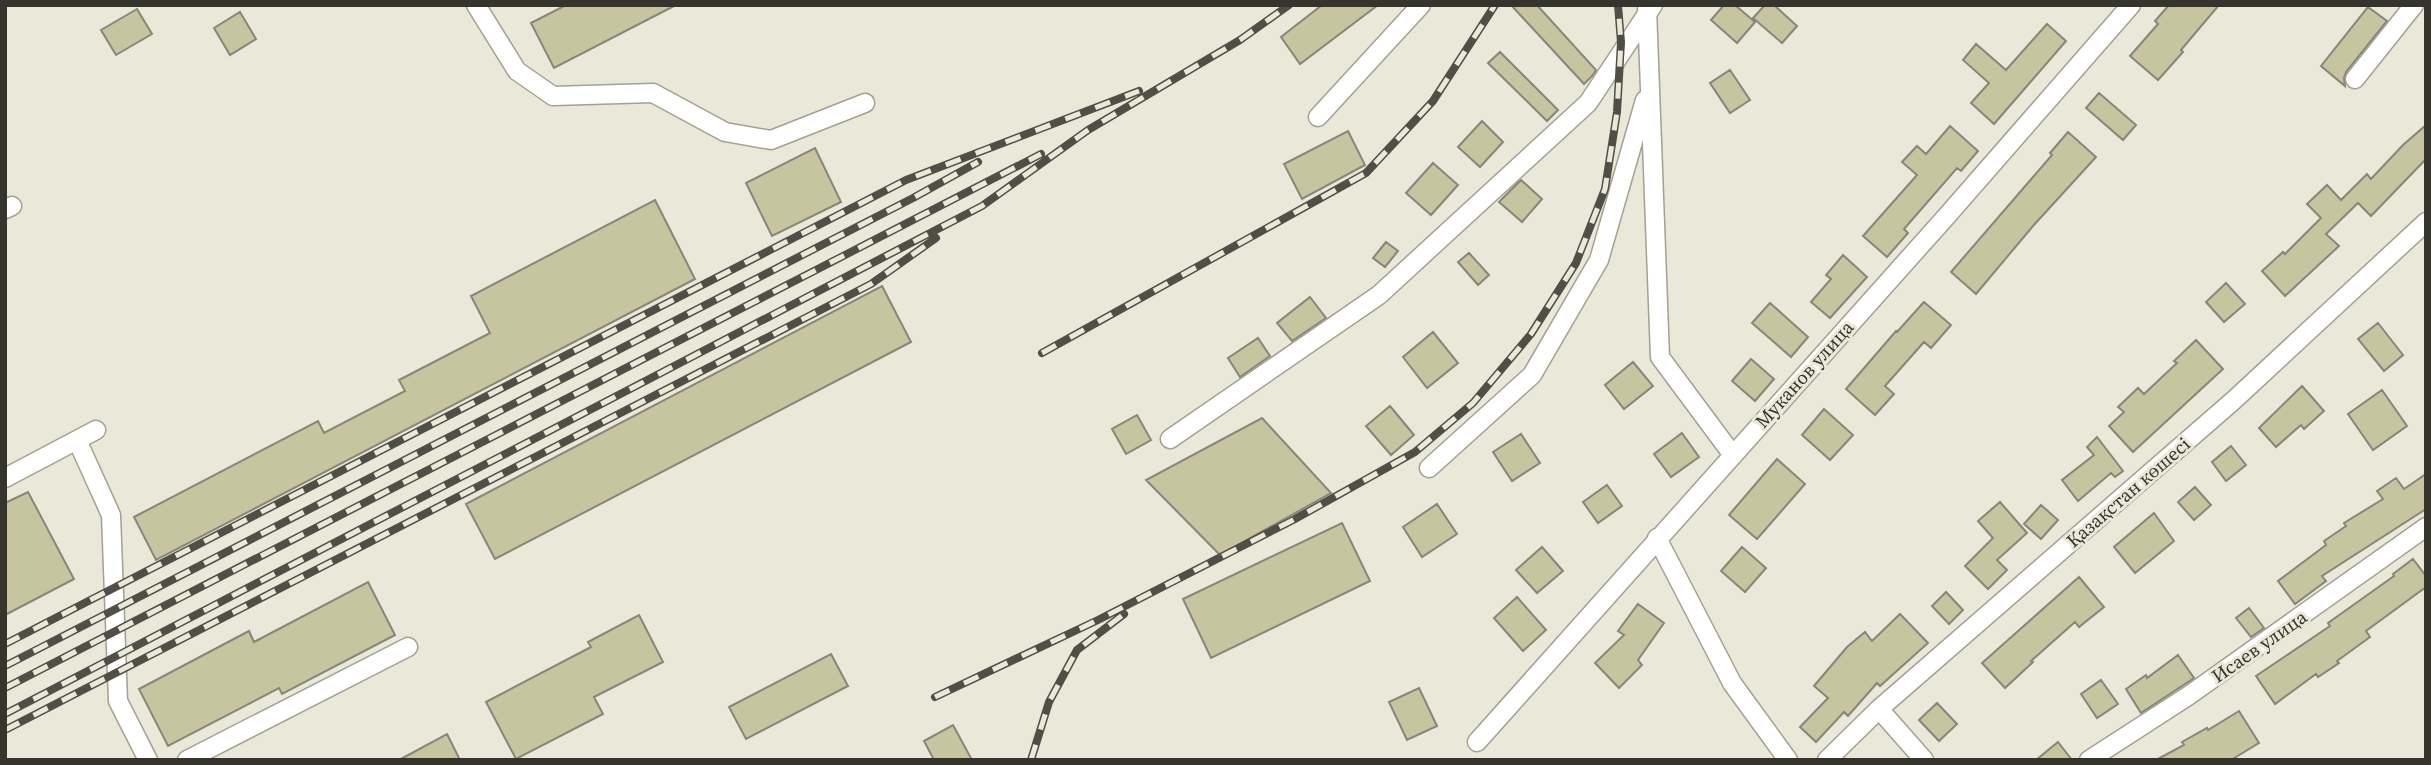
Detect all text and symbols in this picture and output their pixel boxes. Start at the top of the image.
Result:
street label: Муканов улица [1749,314,1859,433]
street label: Қазақстан көшесі [2060,431,2196,553]
street label: Исаев улица [2206,603,2312,689]

